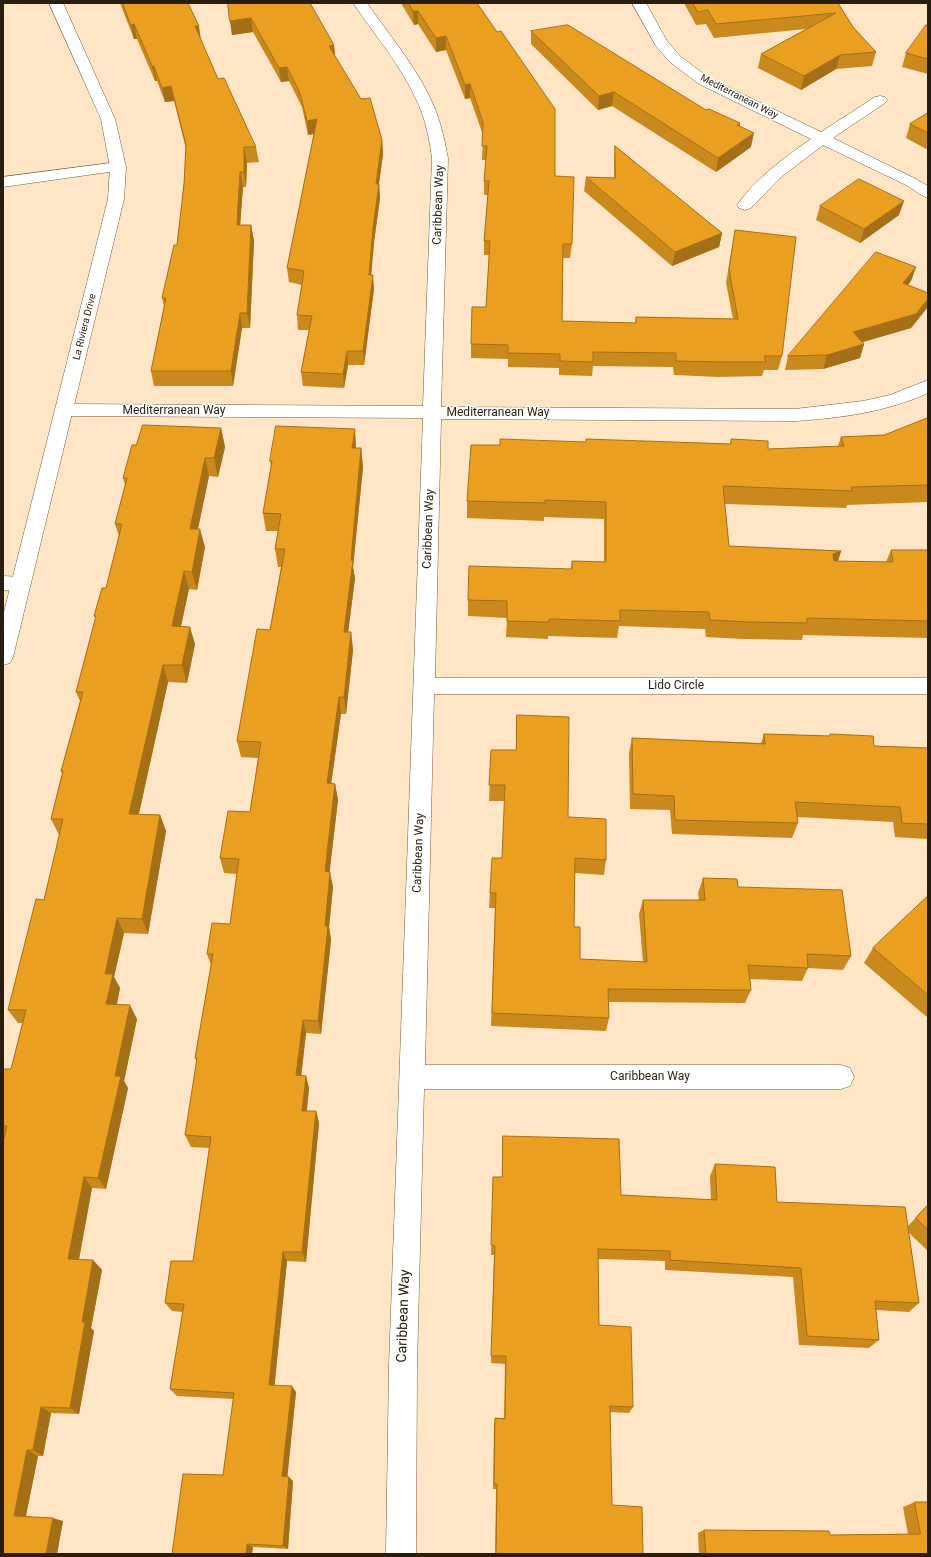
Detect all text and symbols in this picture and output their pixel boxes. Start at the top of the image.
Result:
street label: Mediterranean Way [698,72,780,122]
street label: Caribbean Way [430,165,448,245]
street label: La Riviera Drive [71,293,99,361]
street label: Mediterranean Way [123,404,225,418]
street label: Mediterranean Way [447,406,549,420]
street label: Caribbean Way [420,489,438,569]
street label: Lido Circle [648,679,704,693]
street label: Caribbean Way [410,813,428,893]
street label: Caribbean Way [610,1070,690,1084]
street label: Caribbean Way [394,1269,414,1363]

